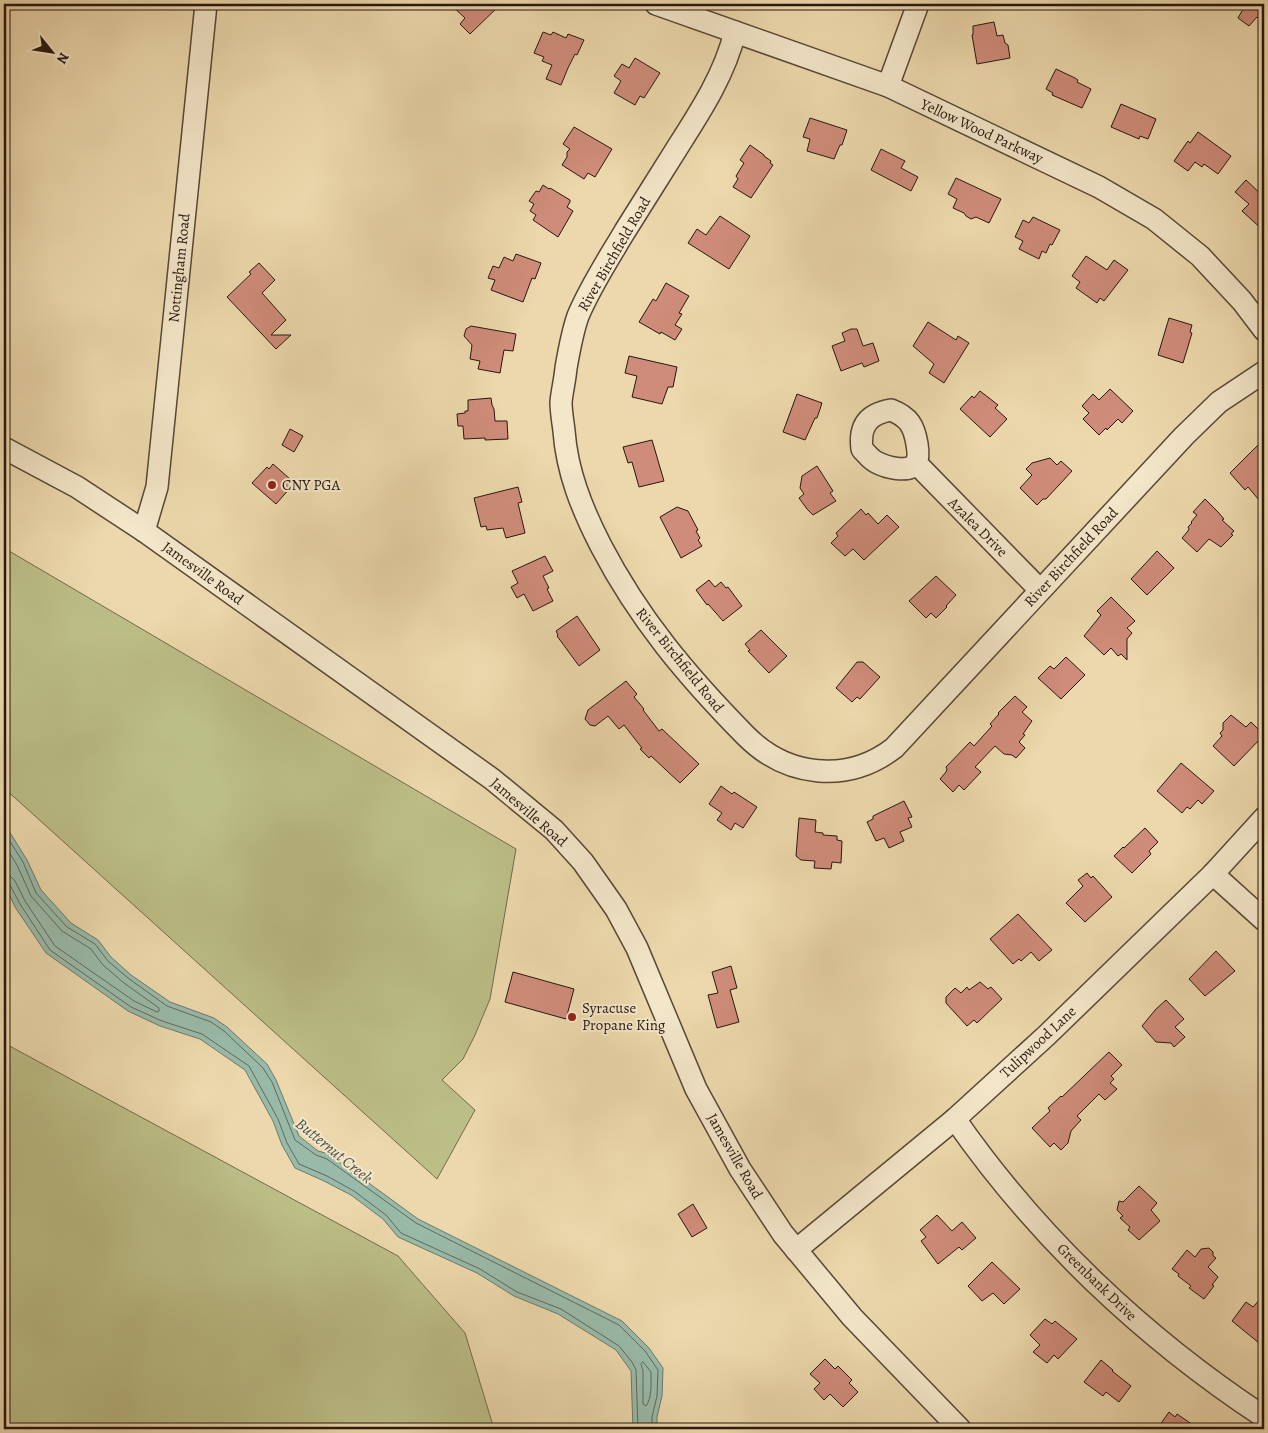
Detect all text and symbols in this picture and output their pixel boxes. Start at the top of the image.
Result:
north arrow [28,28,78,78]
text: N [52,49,74,67]
street label: Yellow Wood Parkway [917,93,1047,168]
street label: River Birchfield Road [573,192,656,315]
street label: Nottingham Road [163,212,195,324]
place label: CNY PGA [282,475,340,495]
marker: CNY PGA [266,479,278,491]
street label: Azalea Drive [943,492,1012,561]
street label: River Birchfield Road [1020,502,1123,611]
street label: Jamesville Road [158,537,248,610]
street label: River Birchfield Road [631,603,729,717]
street label: Jamesville Road [486,773,572,852]
place label: Syracuse Propane King [582,998,666,1035]
street label: Tulipwood Lane [996,1001,1081,1082]
marker: Syracuse Propane King [566,1011,578,1023]
street label: Jamesville Road [702,1110,768,1203]
water label: Butternut Creek [291,1113,377,1189]
street label: Greenbank Drive [1053,1239,1142,1325]

